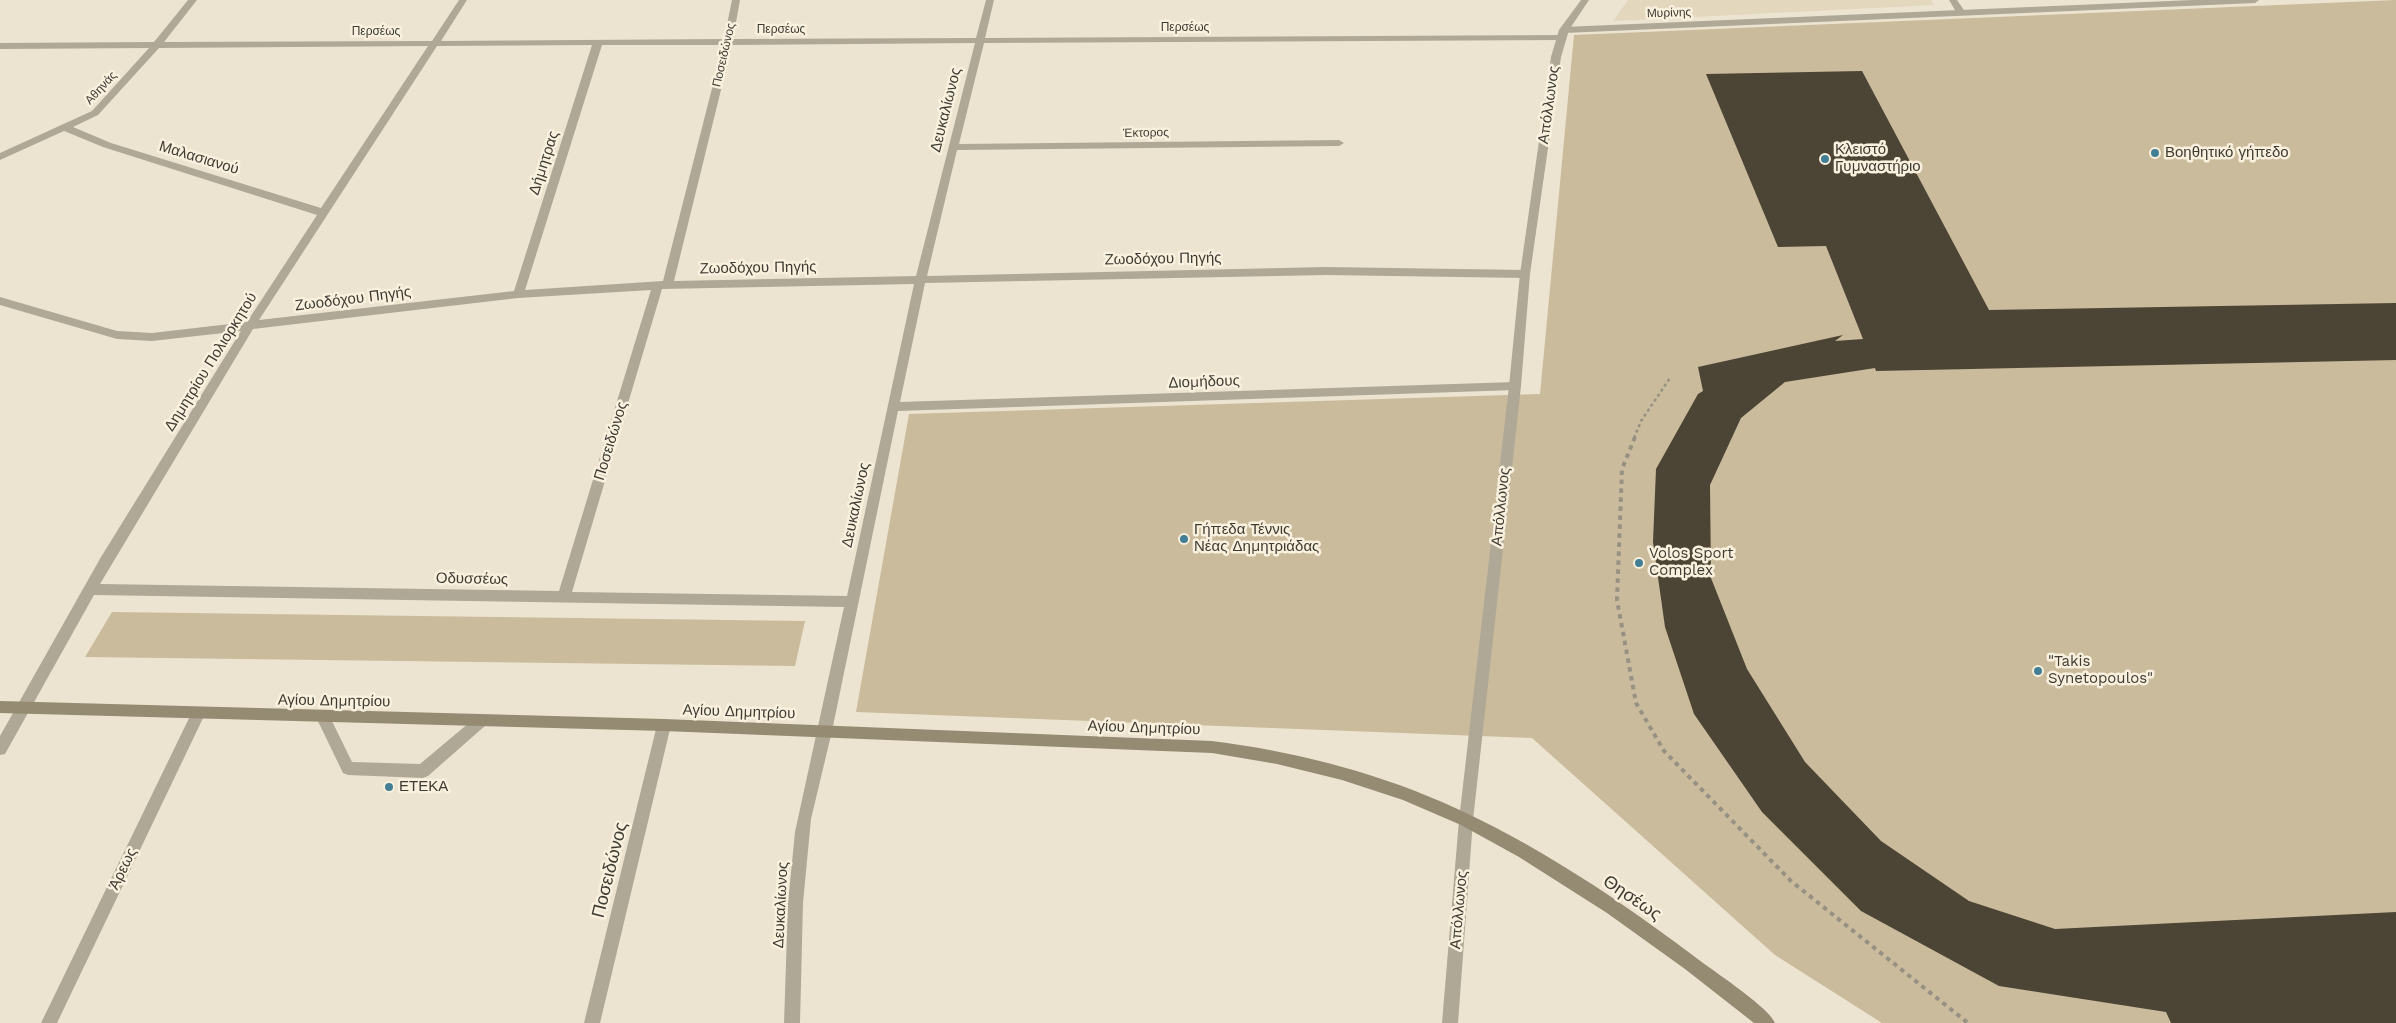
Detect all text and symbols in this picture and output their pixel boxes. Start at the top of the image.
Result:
street label: Μυρίνης [1647,5,1691,21]
street label: Περσέως [1161,20,1209,34]
street label: Ποσειδώνος [710,22,738,88]
street label: Περσέως [757,22,805,36]
street label: Περσέως [352,24,400,38]
street label: Απόλλωνος [1535,65,1563,145]
street label: Δευκαλίωνος [927,66,965,154]
street label: Αθηνάς [82,68,120,108]
street label: Έκτορος [1123,125,1169,141]
street label: Δήμητρας [525,129,563,197]
street label: Μαλασιανού [157,137,241,179]
place label: Κλειστό Γυμναστήριο [1835,141,1921,176]
place label: Βοηθητικό γήπεδο [2165,144,2289,162]
marker: Βοηθητικό γήπεδο [2149,147,2161,159]
marker: Κλειστό Γυμναστήριο [1819,153,1831,165]
street label: Ζωοδόχου Πηγής [1104,249,1222,269]
street label: Ζωοδόχου Πηγής [699,258,817,278]
street label: Ζωοδόχου Πηγής [294,283,412,315]
street label: Δημητρίου Πολιορκητού [161,289,261,435]
street label: Διομήδους [1168,372,1240,392]
street label: Ποσειδώνος [590,399,632,483]
street label: Δευκαλίωνος [838,461,874,549]
street label: Απόλλωνος [1488,467,1514,547]
place label: Γήπεδα Τέννις Νέας Δημητριάδας [1194,521,1319,556]
marker: Γήπεδα Τέννις Νέας Δημητριάδας [1178,533,1190,545]
place label: Volos Sport Complex [1649,545,1734,580]
marker: Volos Sport Complex [1633,557,1645,569]
street label: Οδυσσέως [436,569,508,589]
place label: "Takis Synetopoulos" [2048,653,2153,688]
marker: "Takis Synetopoulos" [2032,665,2044,677]
street label: Αγίου Δημητρίου [278,691,390,711]
street label: Αγίου Δημητρίου [682,701,796,723]
street label: Αγίου Δημητρίου [1087,717,1201,739]
place label: ΕΤΕΚΑ [399,778,448,796]
marker: ΕΤΕΚΑ [383,781,395,793]
street label: Ποσειδώνος [588,820,632,920]
street label: Άρεως [105,845,141,893]
street label: Δευκαλίωνος [770,861,792,949]
street label: Απόλλωνος [1447,870,1471,950]
street label: Θησέως [1599,871,1665,925]

